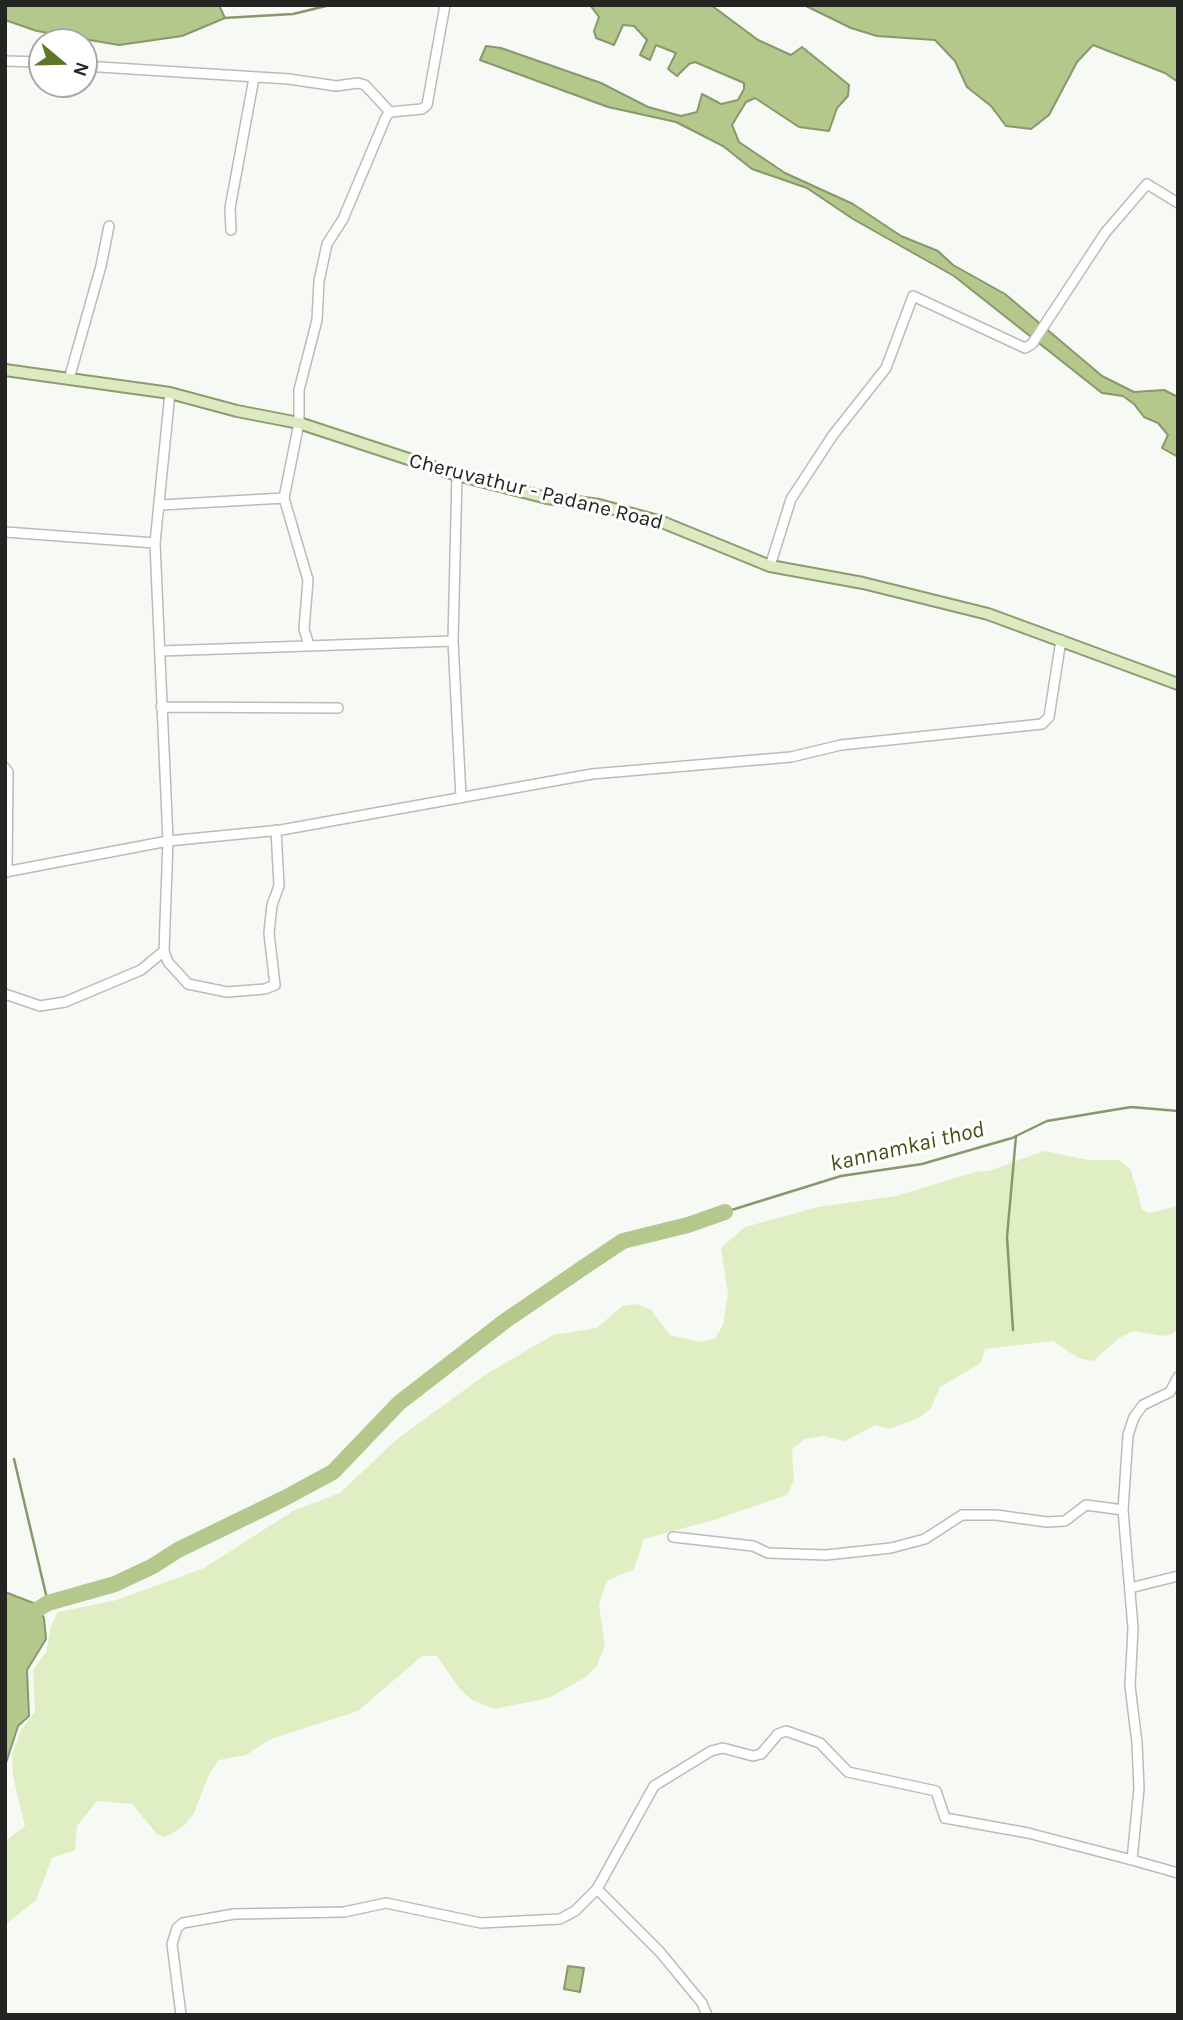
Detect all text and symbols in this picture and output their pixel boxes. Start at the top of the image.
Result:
north arrow [28,28,98,98]
text: N [68,59,94,79]
street label: Cheruvathur - Padane Road [406,448,666,536]
water label: kannamkai thod [827,1116,987,1178]

